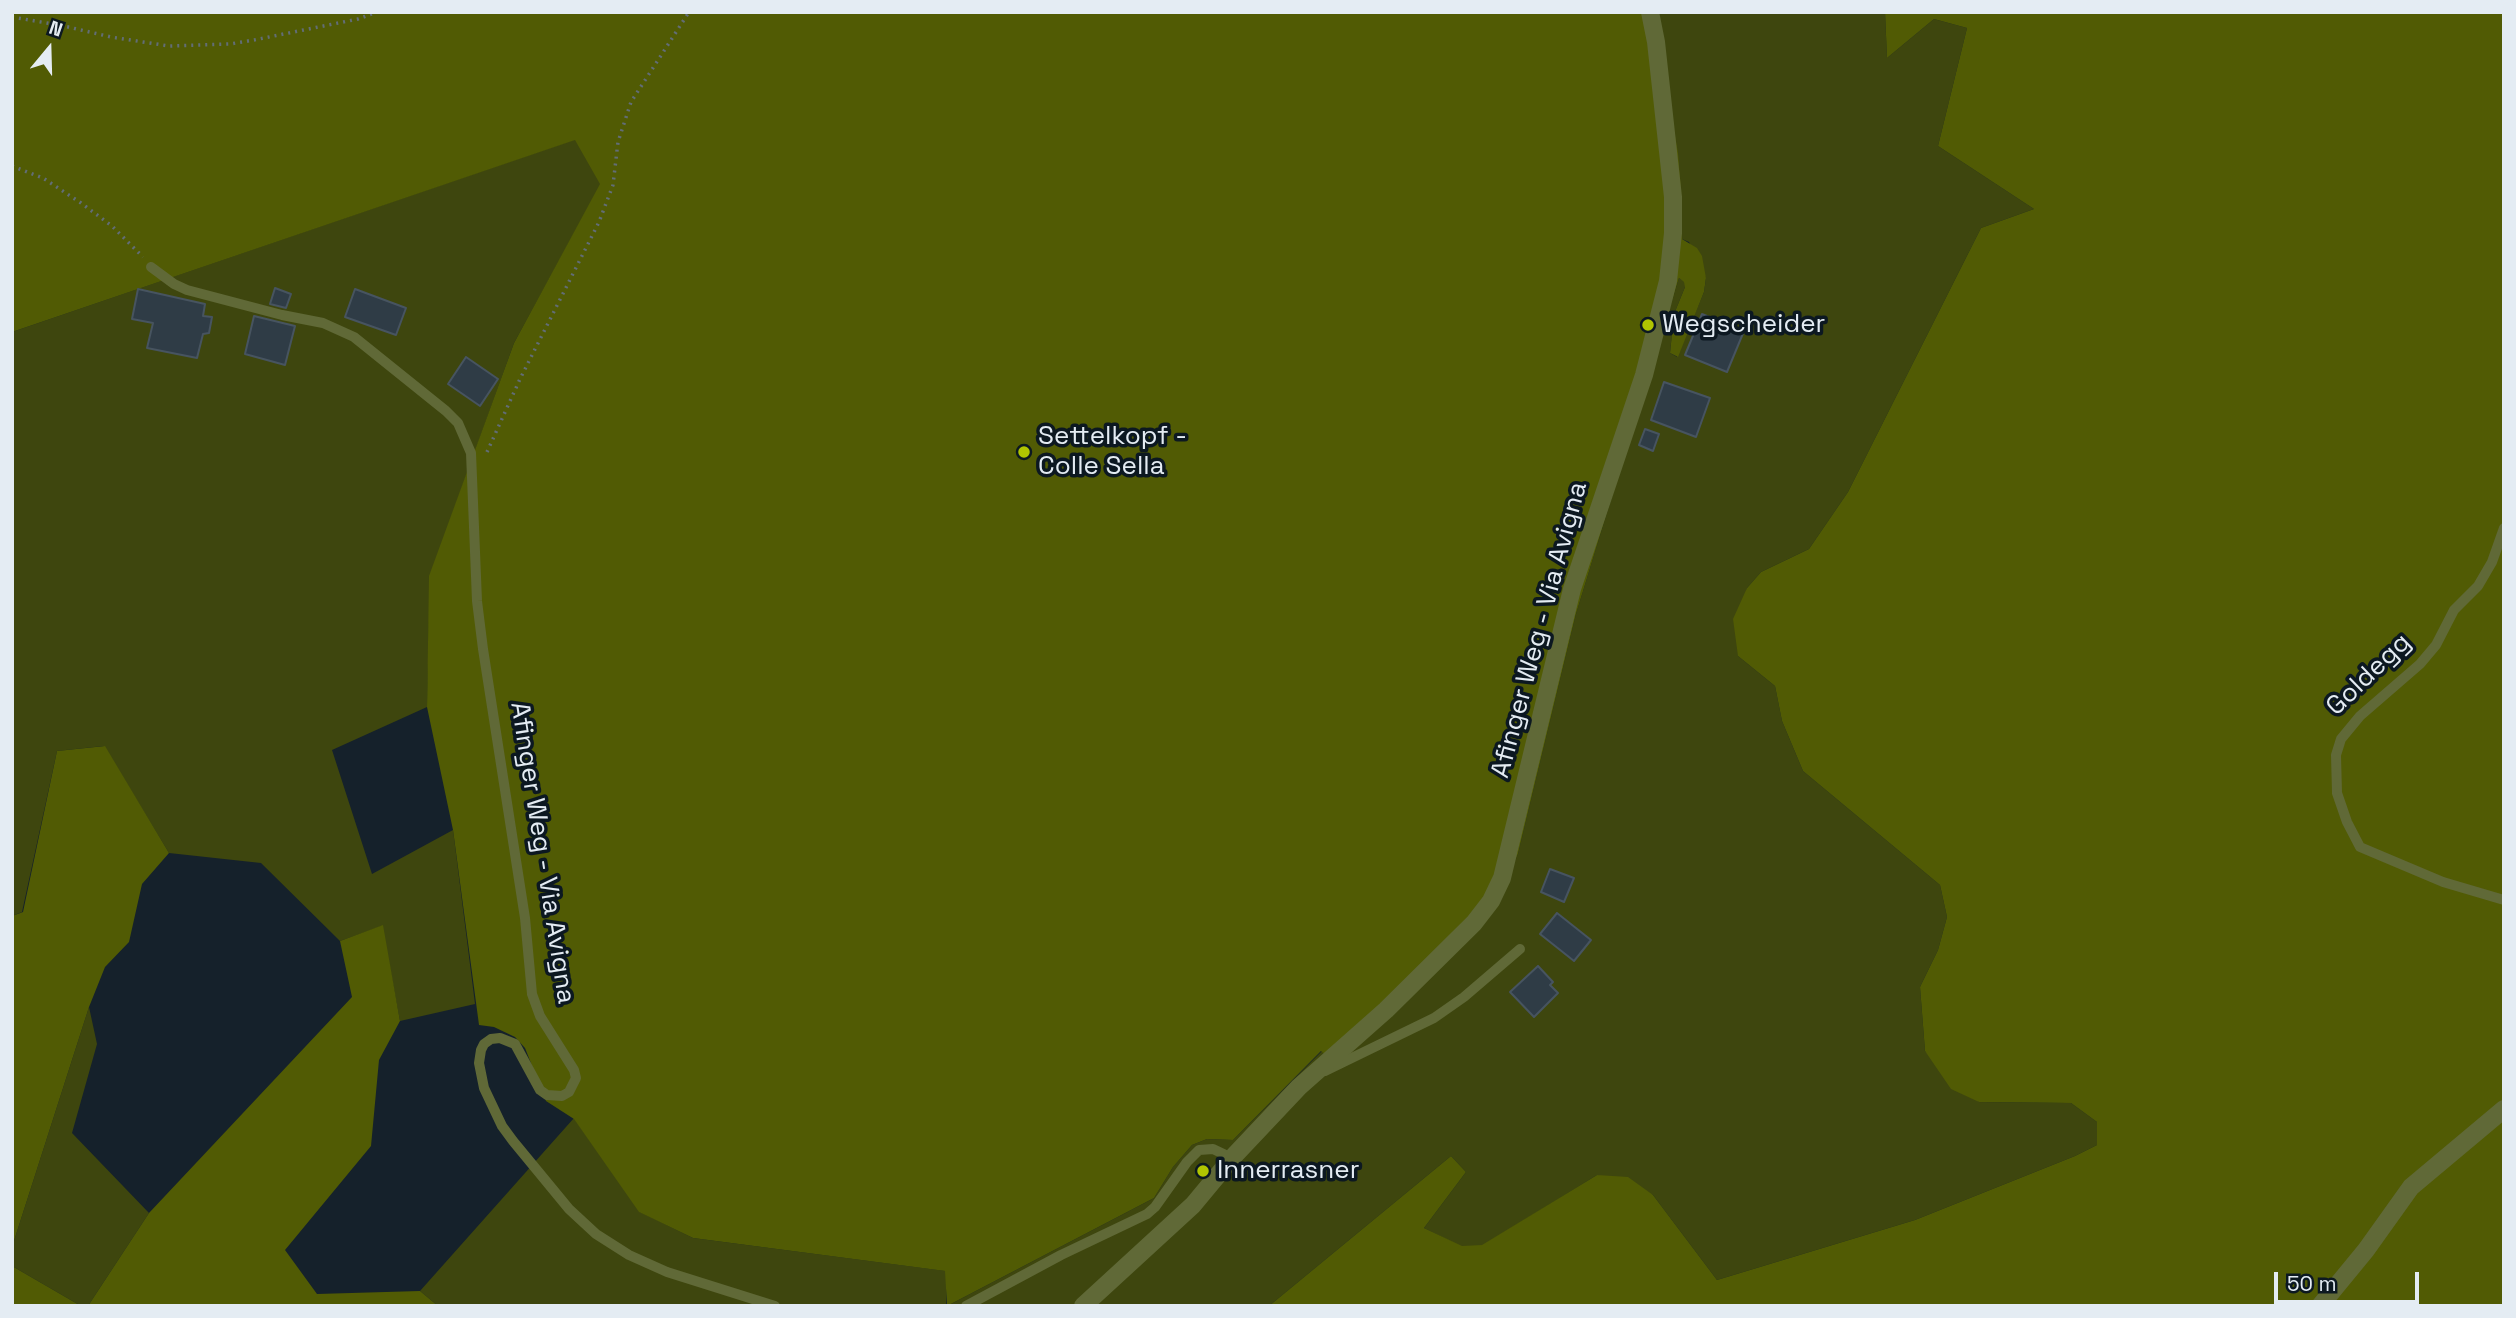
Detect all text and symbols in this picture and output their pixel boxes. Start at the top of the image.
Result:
north arrow [14,14,84,84]
text: N [46,15,66,43]
place label: Wegscheider [1662,309,1825,341]
marker: Wegscheider [1640,317,1656,333]
place label: Settelkopf - Colle Sella [1038,421,1187,482]
marker: Settelkopf - Colle Sella [1016,444,1032,460]
street label: Afinger Weg - Via Avigna [1485,479,1595,781]
street label: Goldegg [2320,627,2418,723]
street label: Afinger Weg - Via Avigna [503,700,581,1006]
place label: Innerrasner [1217,1155,1359,1187]
marker: Innerrasner [1195,1163,1211,1179]
scale bar [2278,1258,2423,1302]
text: 50 m [2287,1270,2337,1297]

